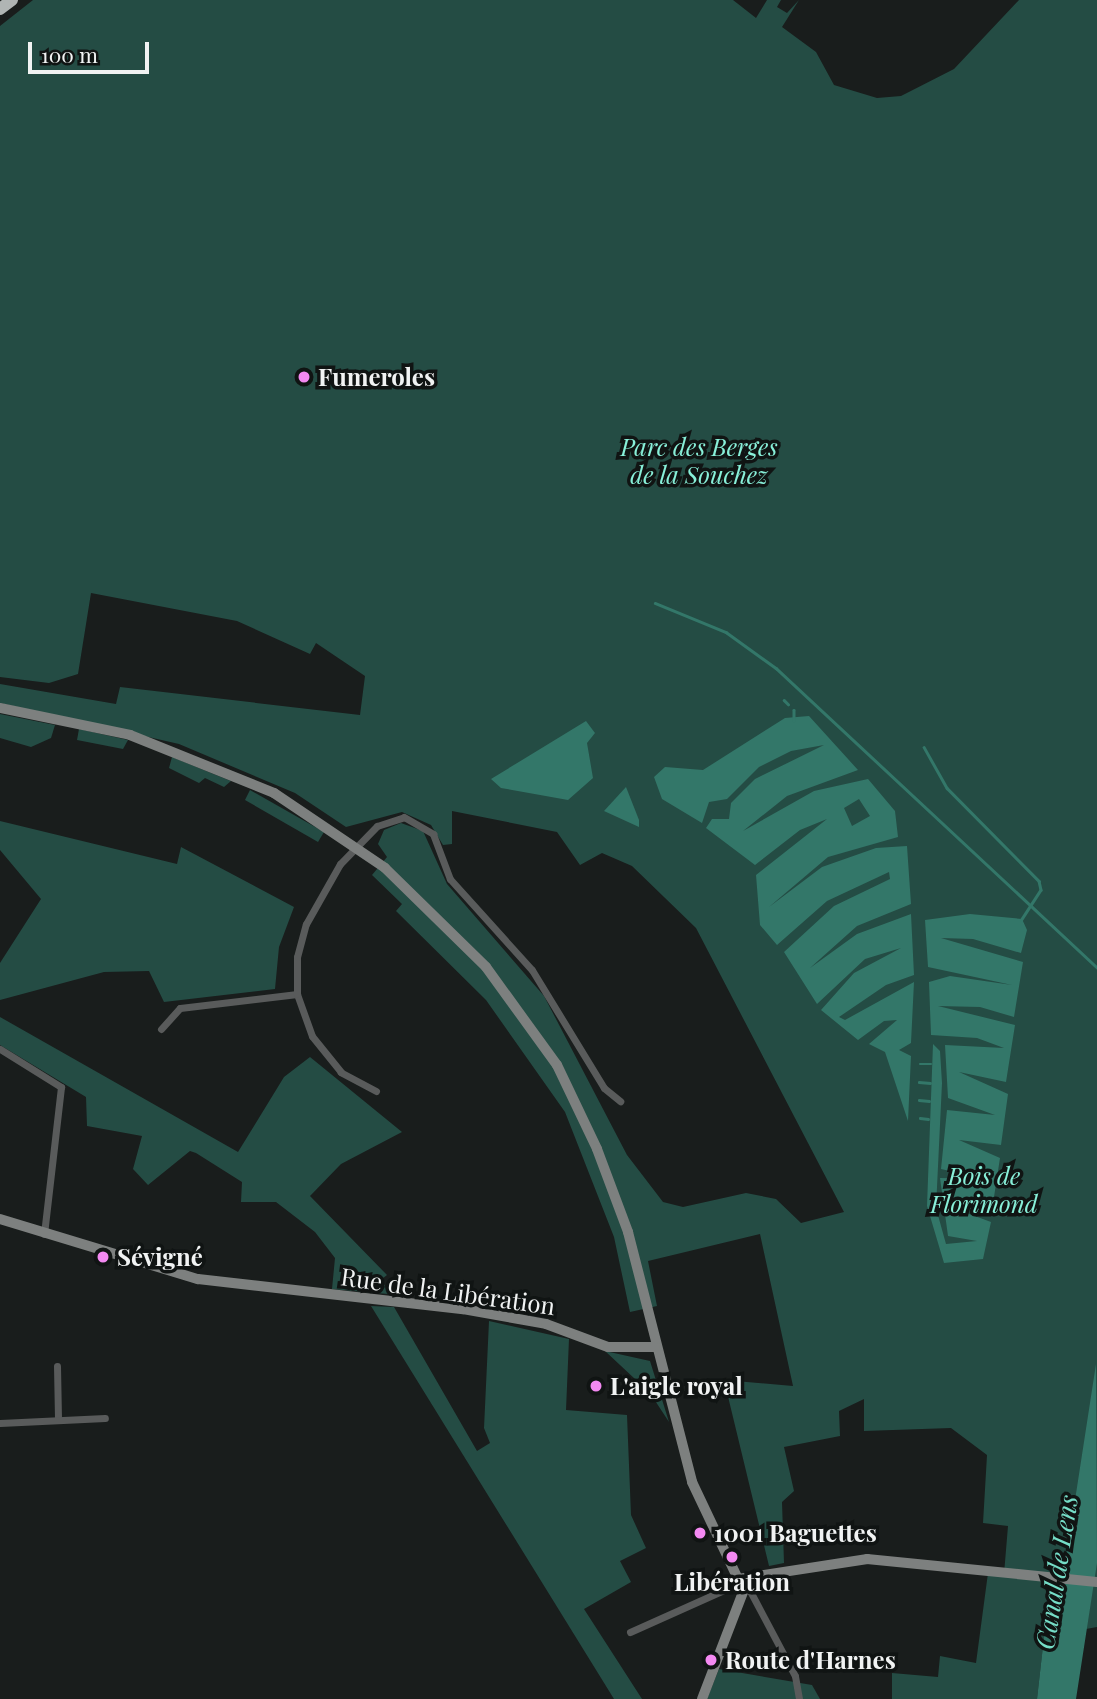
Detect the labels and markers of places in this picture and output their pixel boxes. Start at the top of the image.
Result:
place label: Fumeroles [318,363,435,391]
marker: Fumeroles [296,369,312,385]
place label: Sévigné [117,1243,203,1271]
marker: Sévigné [95,1249,111,1265]
place label: L'aigle royal [610,1372,743,1400]
marker: L'aigle royal [588,1378,604,1394]
place label: 1001 Baguettes [714,1519,877,1547]
marker: 1001 Baguettes [692,1525,708,1541]
marker: Libération [724,1549,740,1565]
place label: Libération [674,1568,790,1596]
place label: Route d'Harnes [725,1646,896,1674]
marker: Route d'Harnes [703,1652,719,1668]

